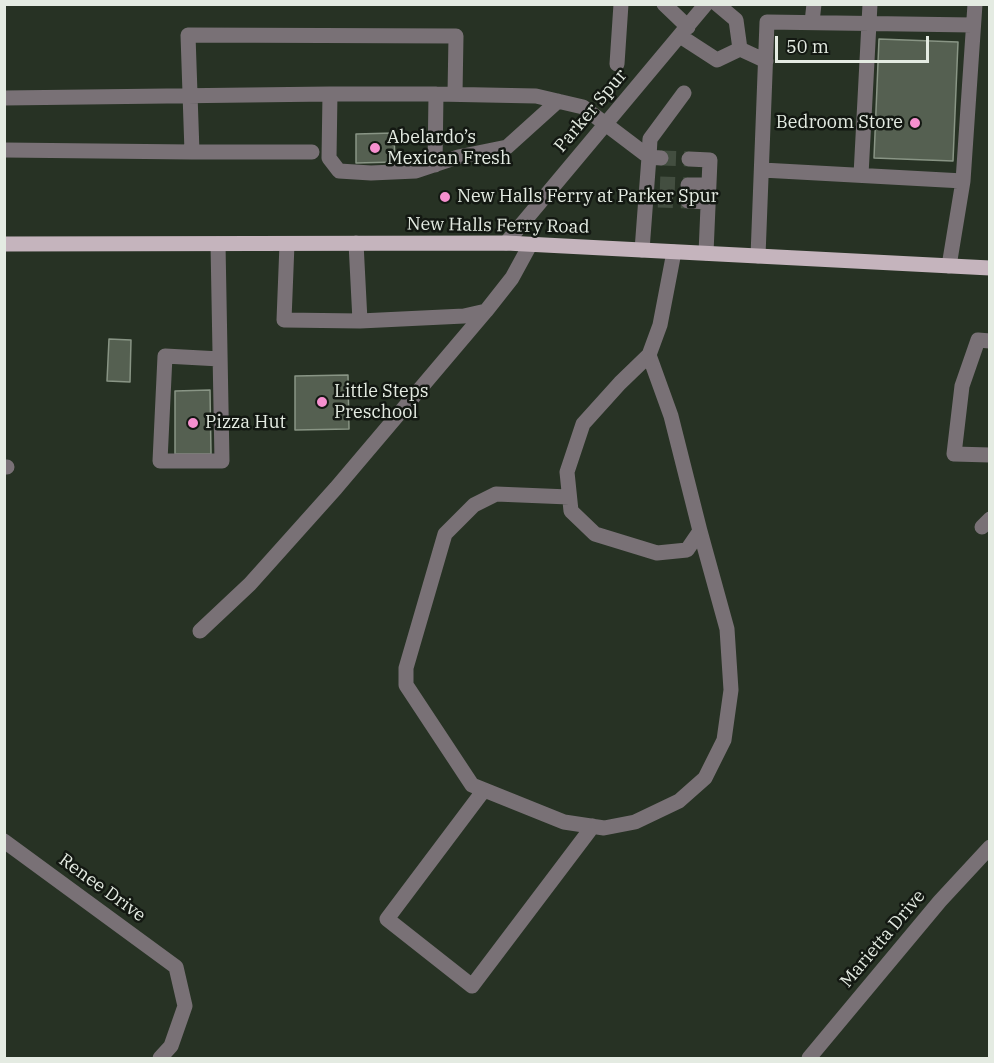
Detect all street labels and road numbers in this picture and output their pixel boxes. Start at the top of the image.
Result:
street label: Parker Spur [550,65,632,157]
street label: New Halls Ferry Road [406,214,590,238]
street label: Renee Drive [54,849,150,927]
street label: Marietta Drive [836,886,930,992]

